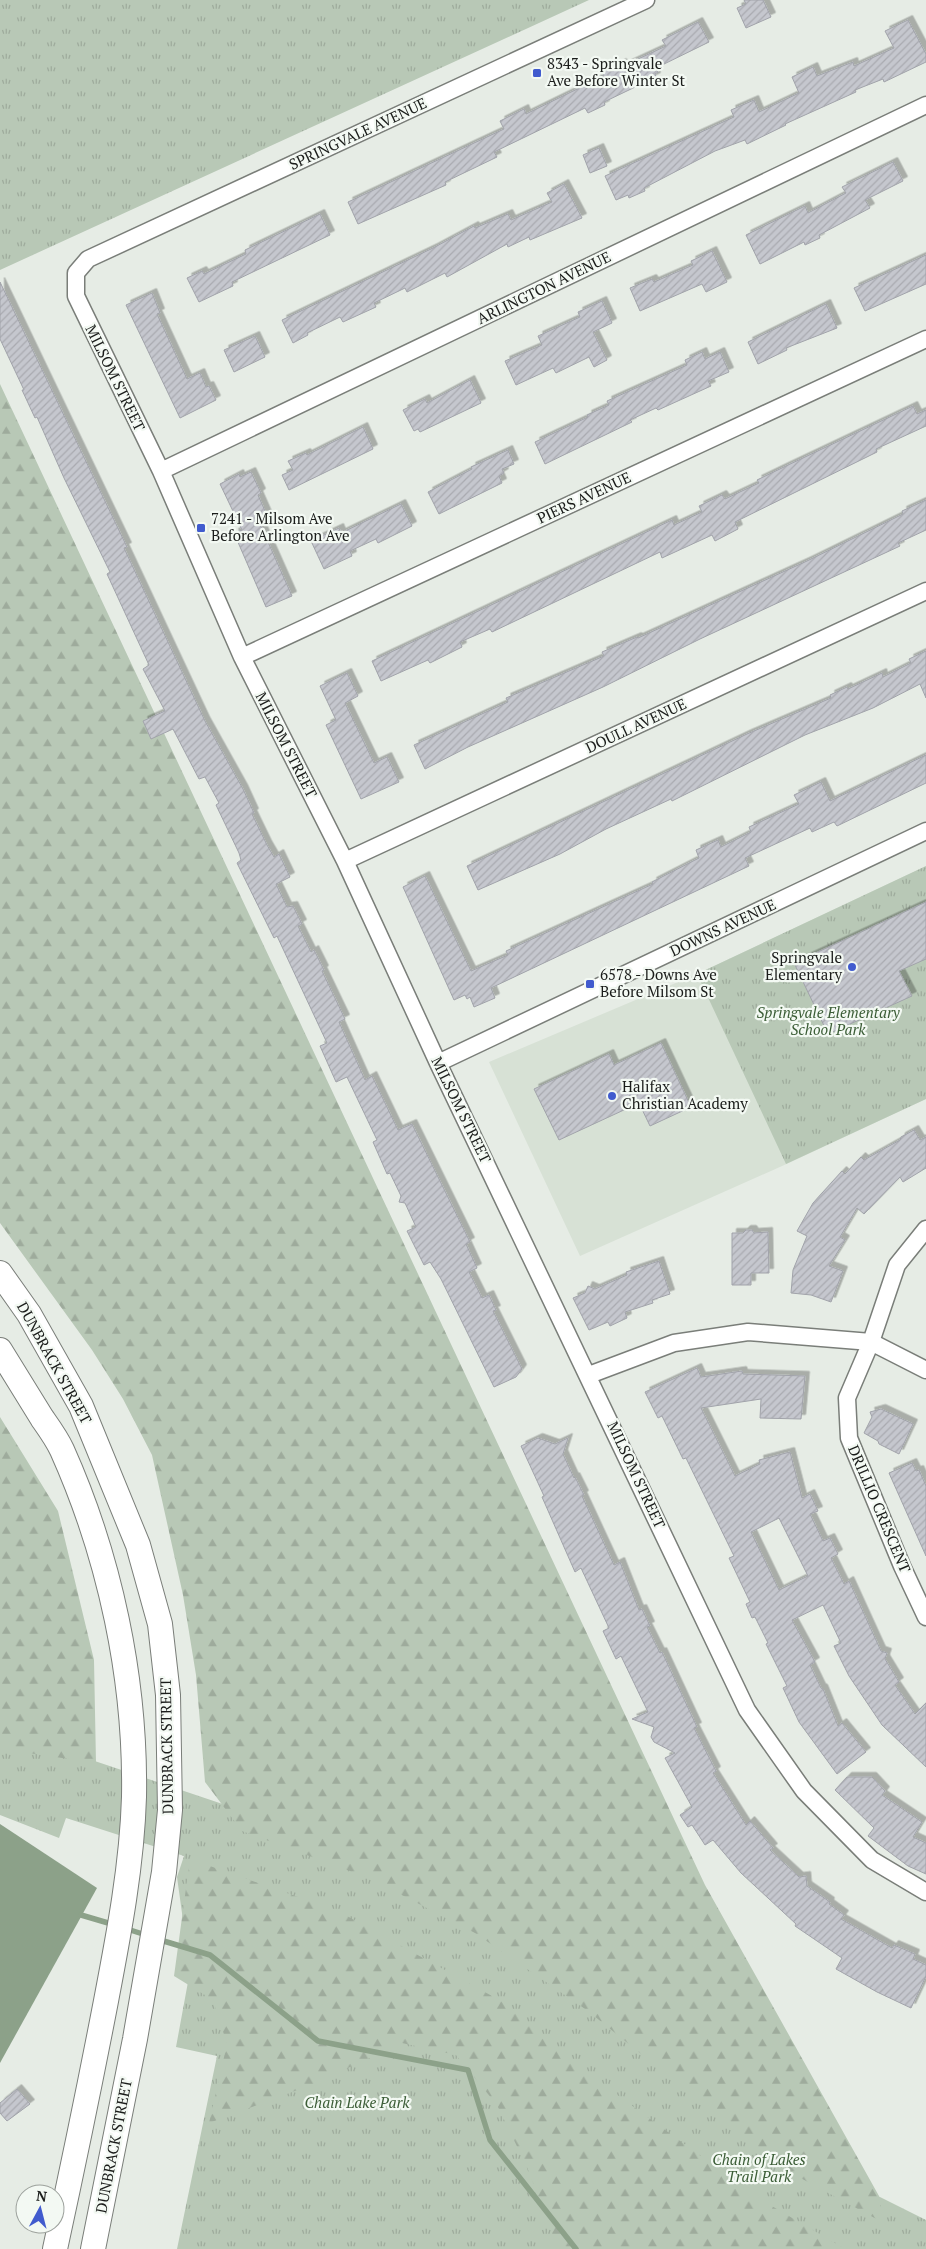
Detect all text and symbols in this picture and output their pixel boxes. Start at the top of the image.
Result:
place label: 8343 - Springvale Ave Before Winter St [547,53,686,90]
marker: 8343 - Springvale Ave Before Winter St [531,67,543,79]
street label: SPRINGVALE AVENUE [285,92,430,174]
street label: ARLINGTON AVENUE [473,246,614,328]
street label: MILSOM STREET [81,321,150,434]
street label: PIERS AVENUE [533,467,634,528]
place label: 7241 - Milsom Ave Before Arlington Ave [211,508,350,545]
marker: 7241 - Milsom Ave Before Arlington Ave [195,522,207,534]
street label: MILSOM STREET [252,688,322,801]
street label: DOULL AVENUE [582,693,689,757]
street label: DOWNS AVENUE [666,894,779,960]
place label: Springvale Elementary [765,947,842,984]
marker: Springvale Elementary [846,961,858,973]
place label: 6578 - Downs Ave Before Milsom St [600,964,717,1001]
marker: 6578 - Downs Ave Before Milsom St [584,978,596,990]
park label: Springvale Elementary School Park [756,1002,901,1039]
street label: MILSOM STREET [427,1053,496,1166]
place label: Halifax Christian Academy [622,1076,748,1113]
marker: Halifax Christian Academy [606,1090,618,1102]
street label: DUNBRACK STREET [13,1298,97,1427]
street label: MILSOM STREET [603,1418,670,1531]
street label: DRILLIO CRESCENT [844,1442,916,1575]
street label: DUNBRACK STREET [155,1678,177,1814]
street label: DUNBRACK STREET [90,2077,136,2215]
park label: Chain Lake Park [305,2092,410,2112]
park label: Chain of Lakes Trail Park [712,2149,806,2186]
north arrow [15,2184,65,2234]
text: N [35,2186,48,2206]

